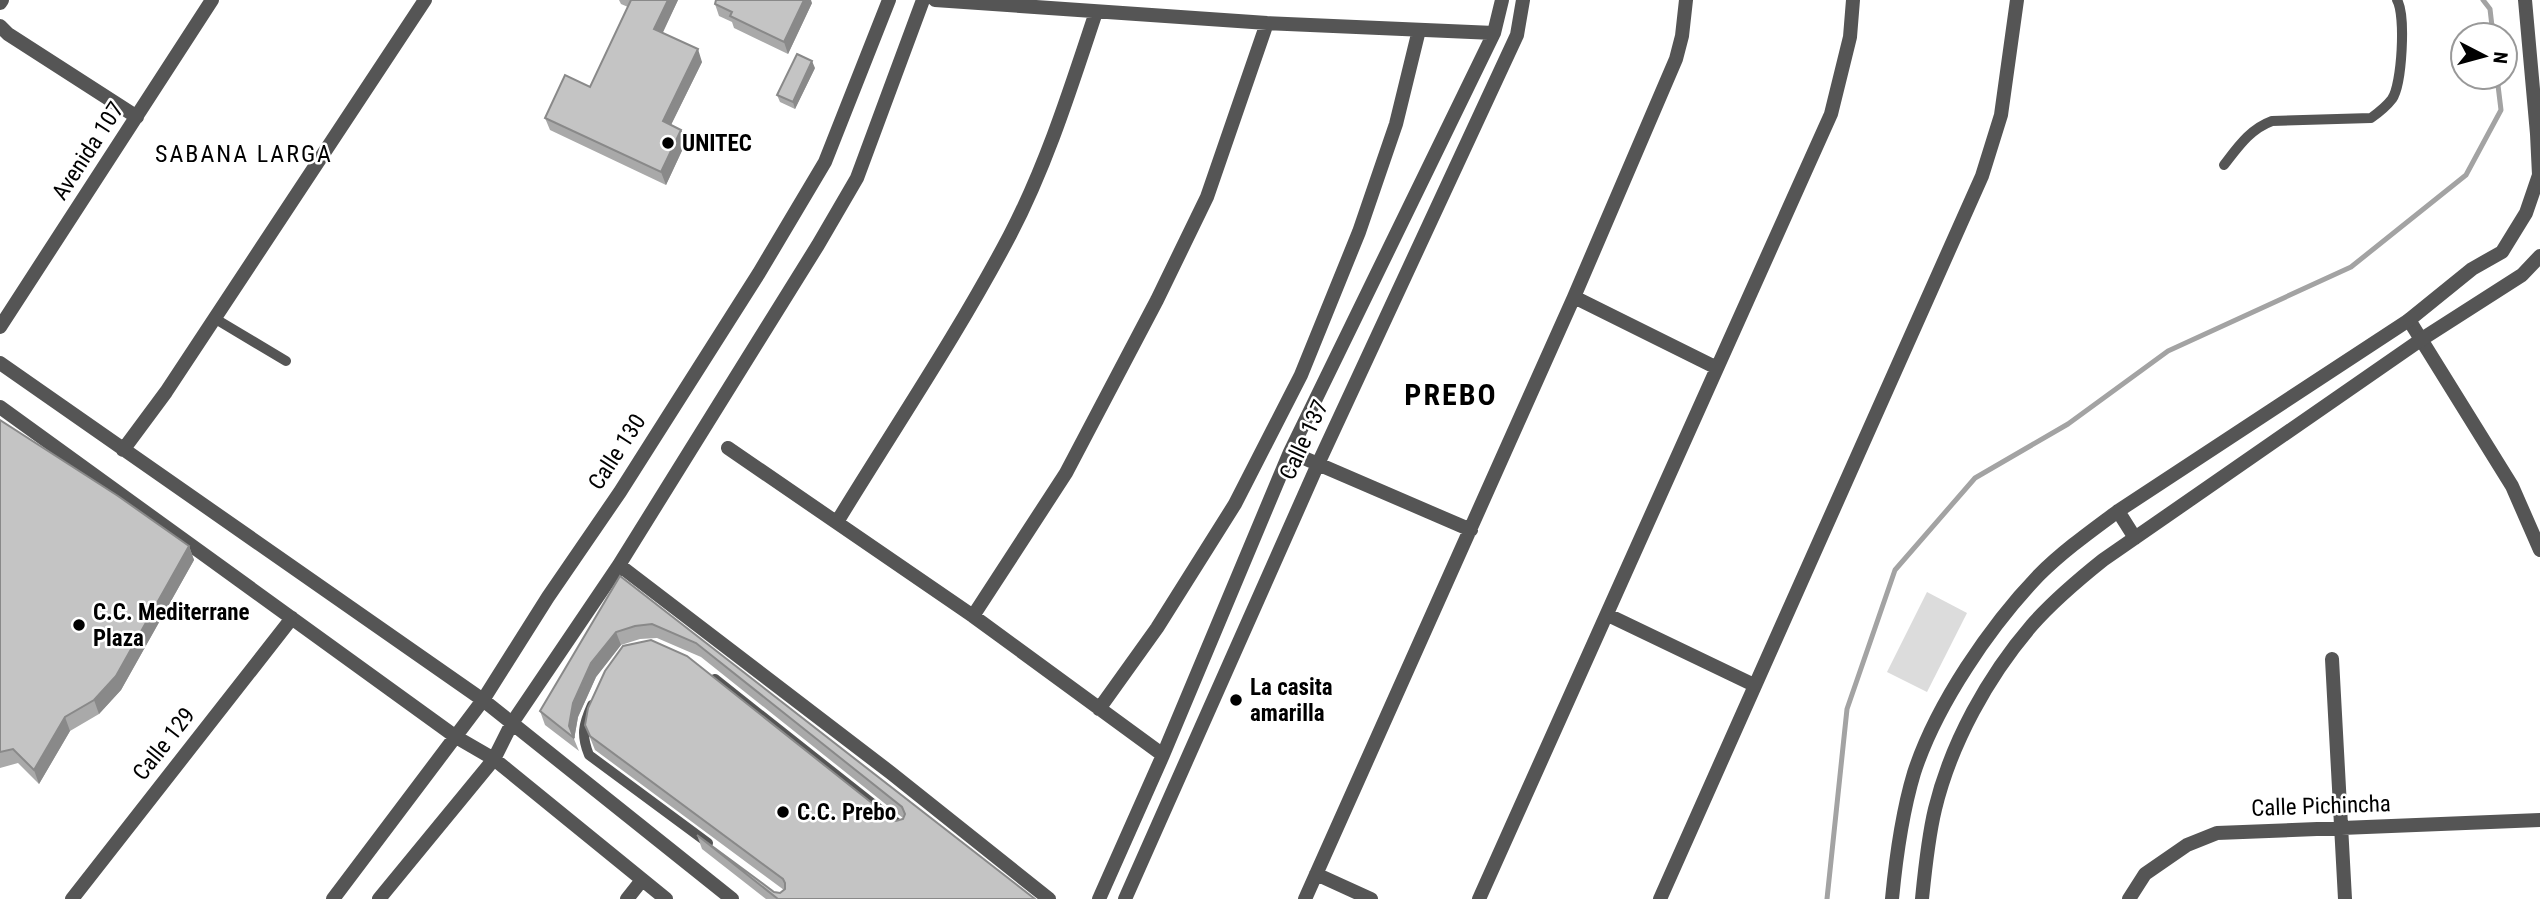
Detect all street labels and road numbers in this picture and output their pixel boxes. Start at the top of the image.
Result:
street label: Avenida 107 [46,97,130,205]
street label: Calle 137 [1274,396,1334,484]
street label: Calle 130 [583,409,651,495]
street label: Calle 129 [127,702,201,786]
street label: Calle Pichincha [2251,790,2391,822]

